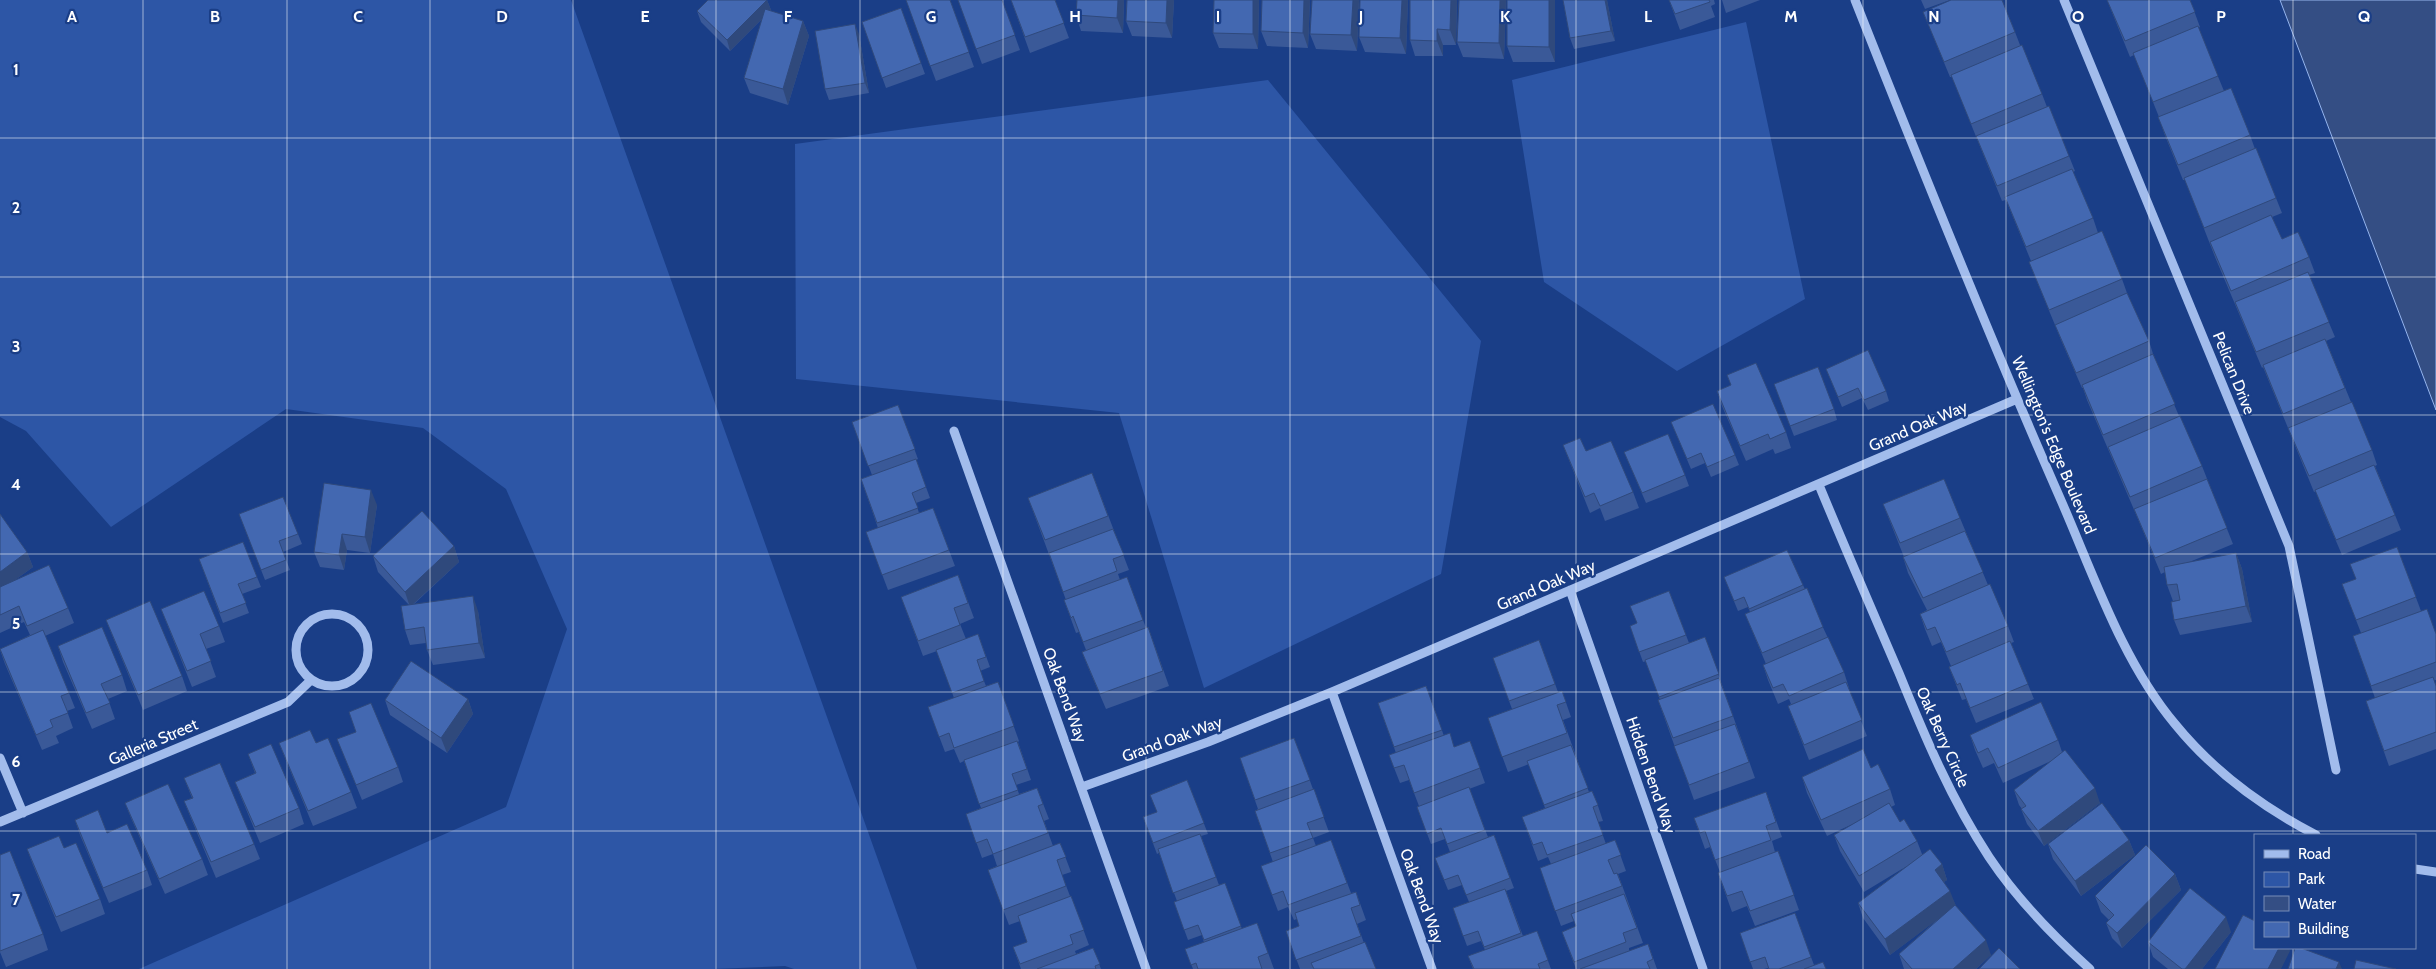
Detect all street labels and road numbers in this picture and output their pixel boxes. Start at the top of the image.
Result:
street label: Pelican Drive [2209,329,2259,417]
street label: Wellington's Edge Boulevard [2008,353,2100,537]
street label: Grand Oak Way [1866,397,1970,455]
street label: Grand Oak Way [1494,556,1598,614]
street label: Oak Bend Way [1039,645,1091,745]
street label: Oak Berry Circle [1912,684,1974,790]
street label: Grand Oak Way [1119,712,1225,766]
street label: Galleria Street [106,714,201,769]
street label: Hidden Bend Way [1622,714,1680,836]
street label: Oak Bend Way [1396,846,1448,946]

